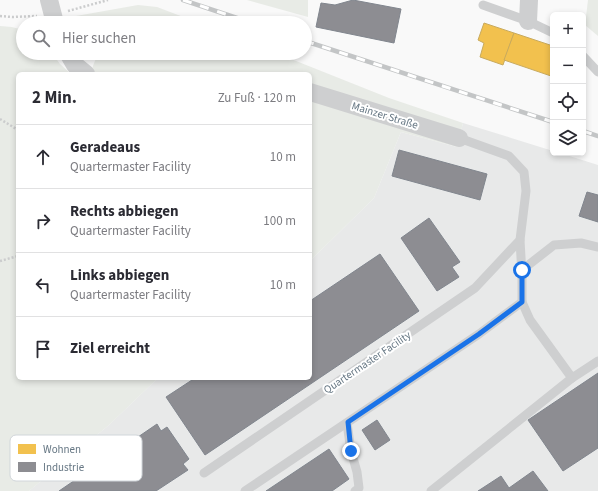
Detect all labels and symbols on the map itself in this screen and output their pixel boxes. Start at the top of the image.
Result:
street label: Mainzer Straße [350,98,420,133]
route start [513,261,531,279]
street label: Quartermaster Facility [321,328,414,397]
legend [10,435,142,481]
text: Wohnen [43,442,81,457]
route end [342,442,360,460]
text: Industrie [43,460,85,475]

